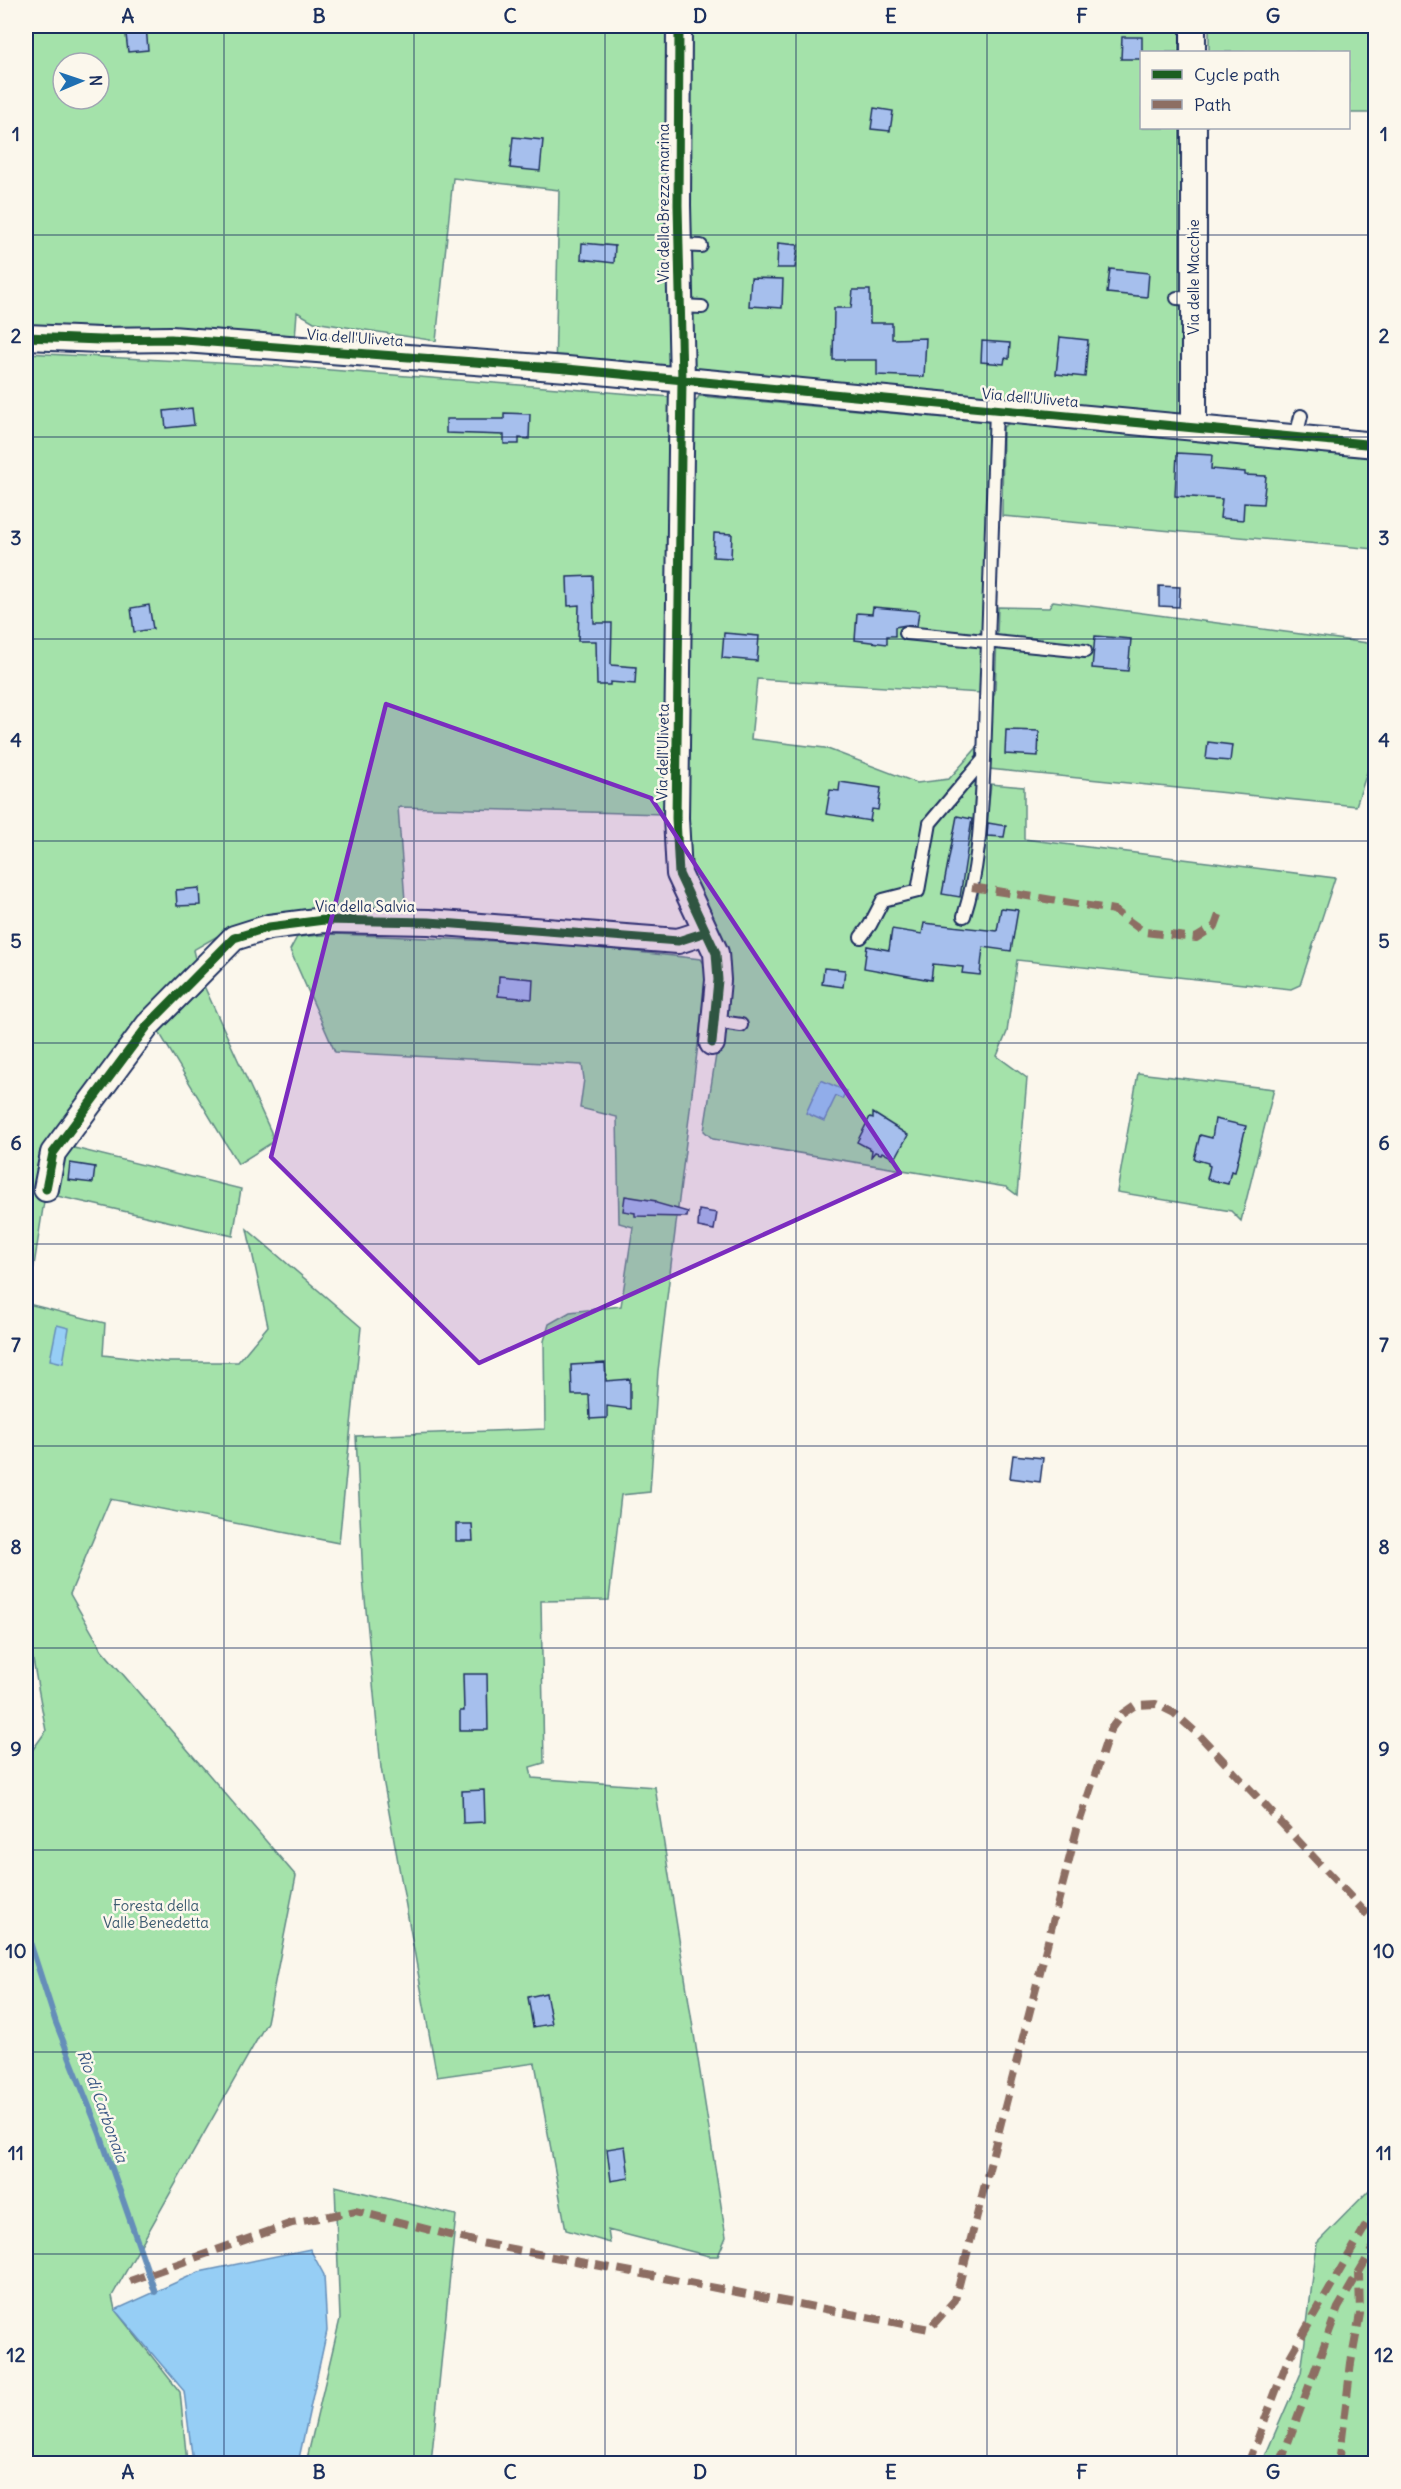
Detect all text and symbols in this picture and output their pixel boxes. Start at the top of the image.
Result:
text: A [122,3,135,28]
text: B [312,3,326,28]
text: C [503,3,517,28]
text: D [693,3,707,28]
text: E [885,3,897,28]
text: F [1076,3,1088,28]
text: G [1266,3,1280,28]
north arrow [51,51,111,111]
legend [1140,51,1350,129]
text: Cycle path [1194,63,1280,86]
text: N [86,75,106,86]
text: Path [1194,93,1231,116]
text: 1 [12,121,20,146]
text: 1 [1380,121,1388,146]
street label: Via della Brezza marina [654,123,673,282]
street label: Via delle Macchie [1184,219,1203,335]
text: 2 [11,323,22,348]
text: 2 [1379,323,1390,348]
street label: Via dell'Uliveta [306,325,405,350]
street label: Via dell'Uliveta [981,384,1080,411]
text: 3 [10,525,22,550]
text: 3 [1378,525,1390,550]
street label: Via dell'Uliveta [652,703,673,801]
text: 4 [10,727,22,752]
text: 4 [1378,727,1390,752]
street label: Via della Salvia [315,897,415,916]
text: 5 [10,928,22,953]
text: 5 [1378,928,1390,953]
text: 6 [10,1130,22,1155]
text: 6 [1378,1130,1390,1155]
text: 7 [11,1332,21,1357]
text: 7 [1379,1332,1389,1357]
text: 8 [10,1534,22,1559]
text: 8 [1378,1534,1390,1559]
text: 9 [10,1736,22,1761]
text: 9 [1378,1736,1390,1761]
park label: Foresta della Valle Benedetta [103,1896,209,1932]
text: 10 [5,1938,27,1963]
text: 10 [1373,1938,1395,1963]
water label: Rio di Carbonaia [73,2047,133,2166]
text: 11 [8,2140,24,2165]
text: 11 [1376,2140,1392,2165]
text: 12 [7,2342,25,2367]
text: 12 [1375,2342,1393,2367]
text: A [122,2459,135,2484]
text: B [312,2459,326,2484]
text: C [503,2459,517,2484]
text: D [693,2459,707,2484]
text: E [885,2459,897,2484]
text: F [1076,2459,1088,2484]
text: G [1266,2459,1280,2484]

